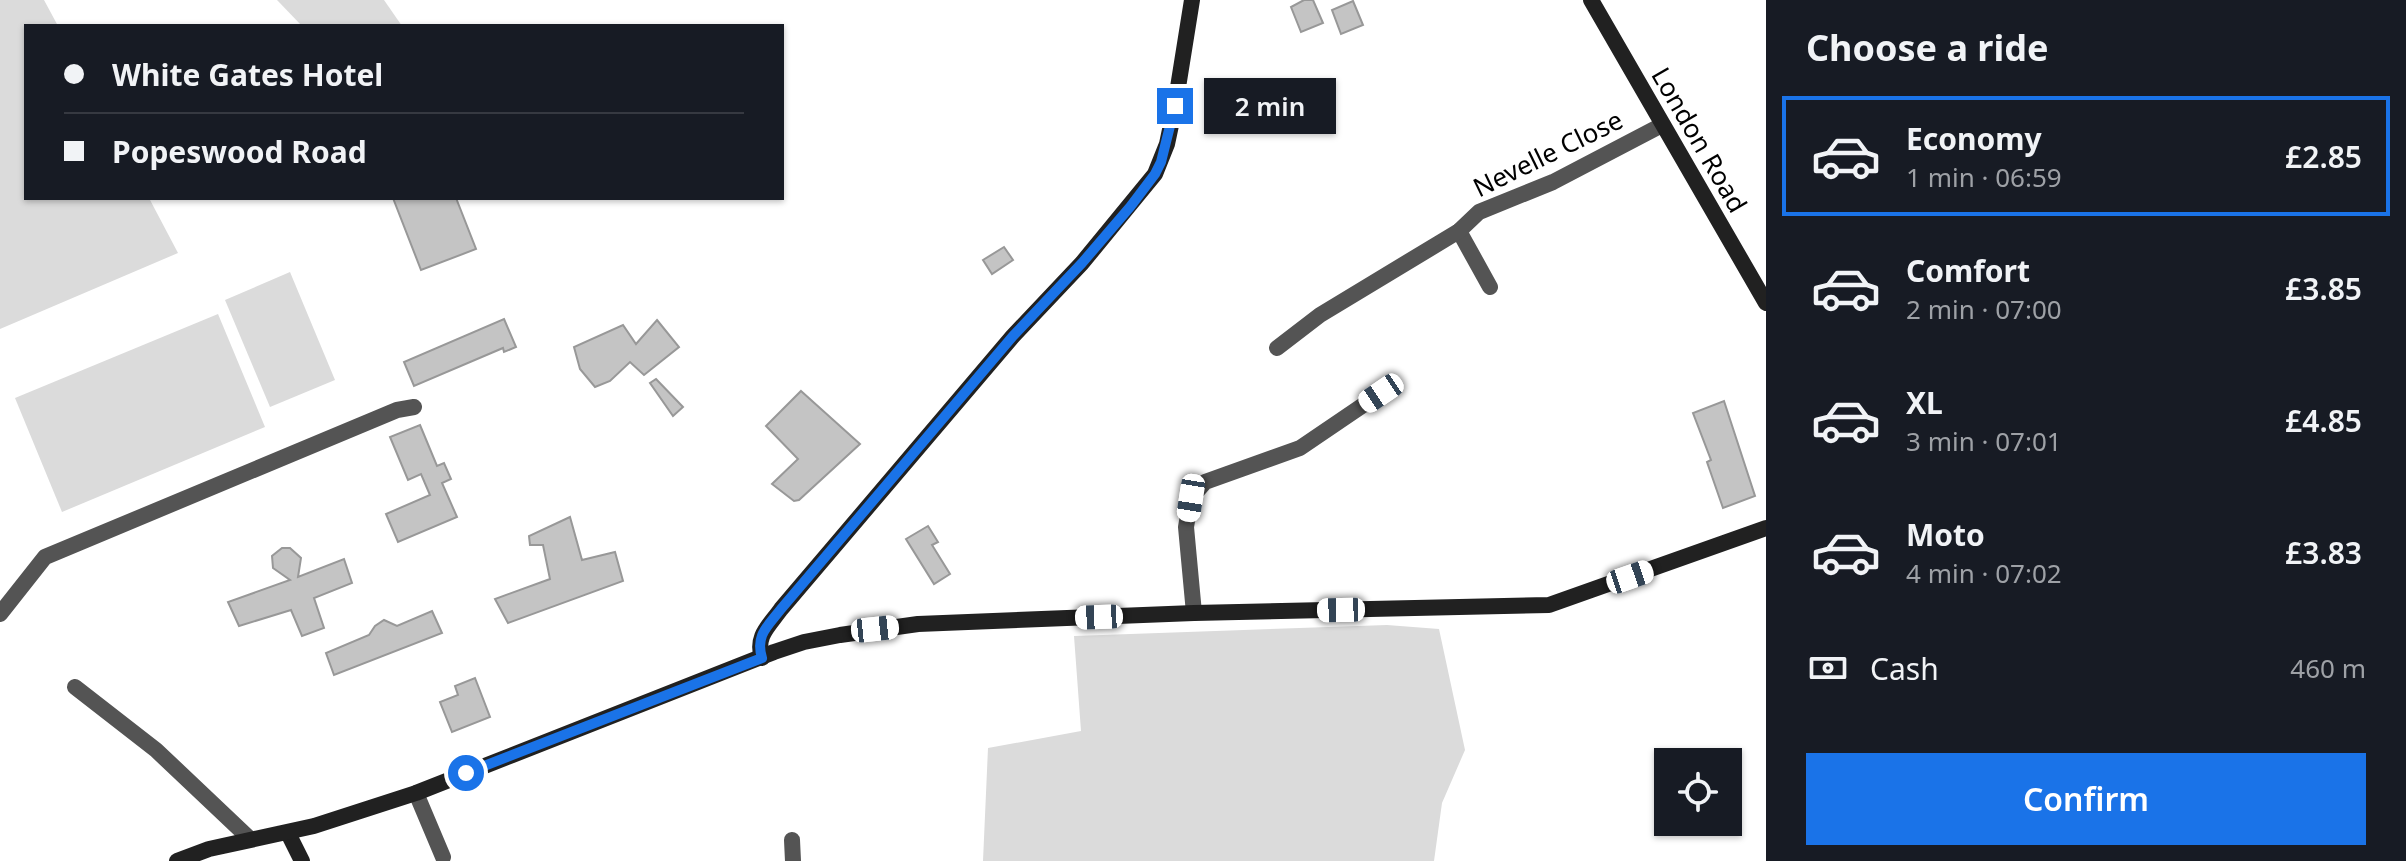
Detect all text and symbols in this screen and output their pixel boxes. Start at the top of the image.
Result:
text: Choose a ride [1806,23,2048,72]
text: White Gates Hotel [112,54,383,95]
street label: London Road [1644,60,1756,219]
callout: 2 min [1203,78,1335,134]
route end [1157,88,1193,124]
text: 2 min [1235,88,1305,124]
street label: Nevelle Close [1467,101,1629,205]
text: Economy [1906,118,2042,159]
icon: car [1810,120,1882,192]
text: Popeswood Road [112,131,367,172]
text: £2.85 [2285,136,2362,177]
text: 1 min · 06:59 [1906,159,2062,195]
text: Comfort [1906,250,2030,291]
icon: car [1810,252,1882,324]
text: £3.85 [2285,268,2362,309]
text: 2 min · 07:00 [1906,291,2062,327]
car [1354,370,1408,416]
text: XL [1906,382,1943,423]
icon: car [1810,384,1882,456]
text: £4.85 [2285,400,2362,441]
text: 3 min · 07:01 [1906,423,2062,459]
car [1175,472,1207,524]
text: Moto [1906,514,1985,555]
icon: car [1810,516,1882,588]
text: £3.83 [2285,532,2362,573]
text: 4 min · 07:02 [1906,555,2062,591]
car [1603,558,1657,596]
car [1317,598,1365,622]
car [1075,604,1123,630]
car [850,615,900,643]
icon: cash [1806,646,1850,690]
text: Cash [1870,648,1939,689]
text: 460 m [2290,650,2366,686]
map controls [1654,748,1742,836]
button: locate [1654,748,1742,836]
button: Confirm [1806,753,2366,845]
route start [448,755,484,791]

